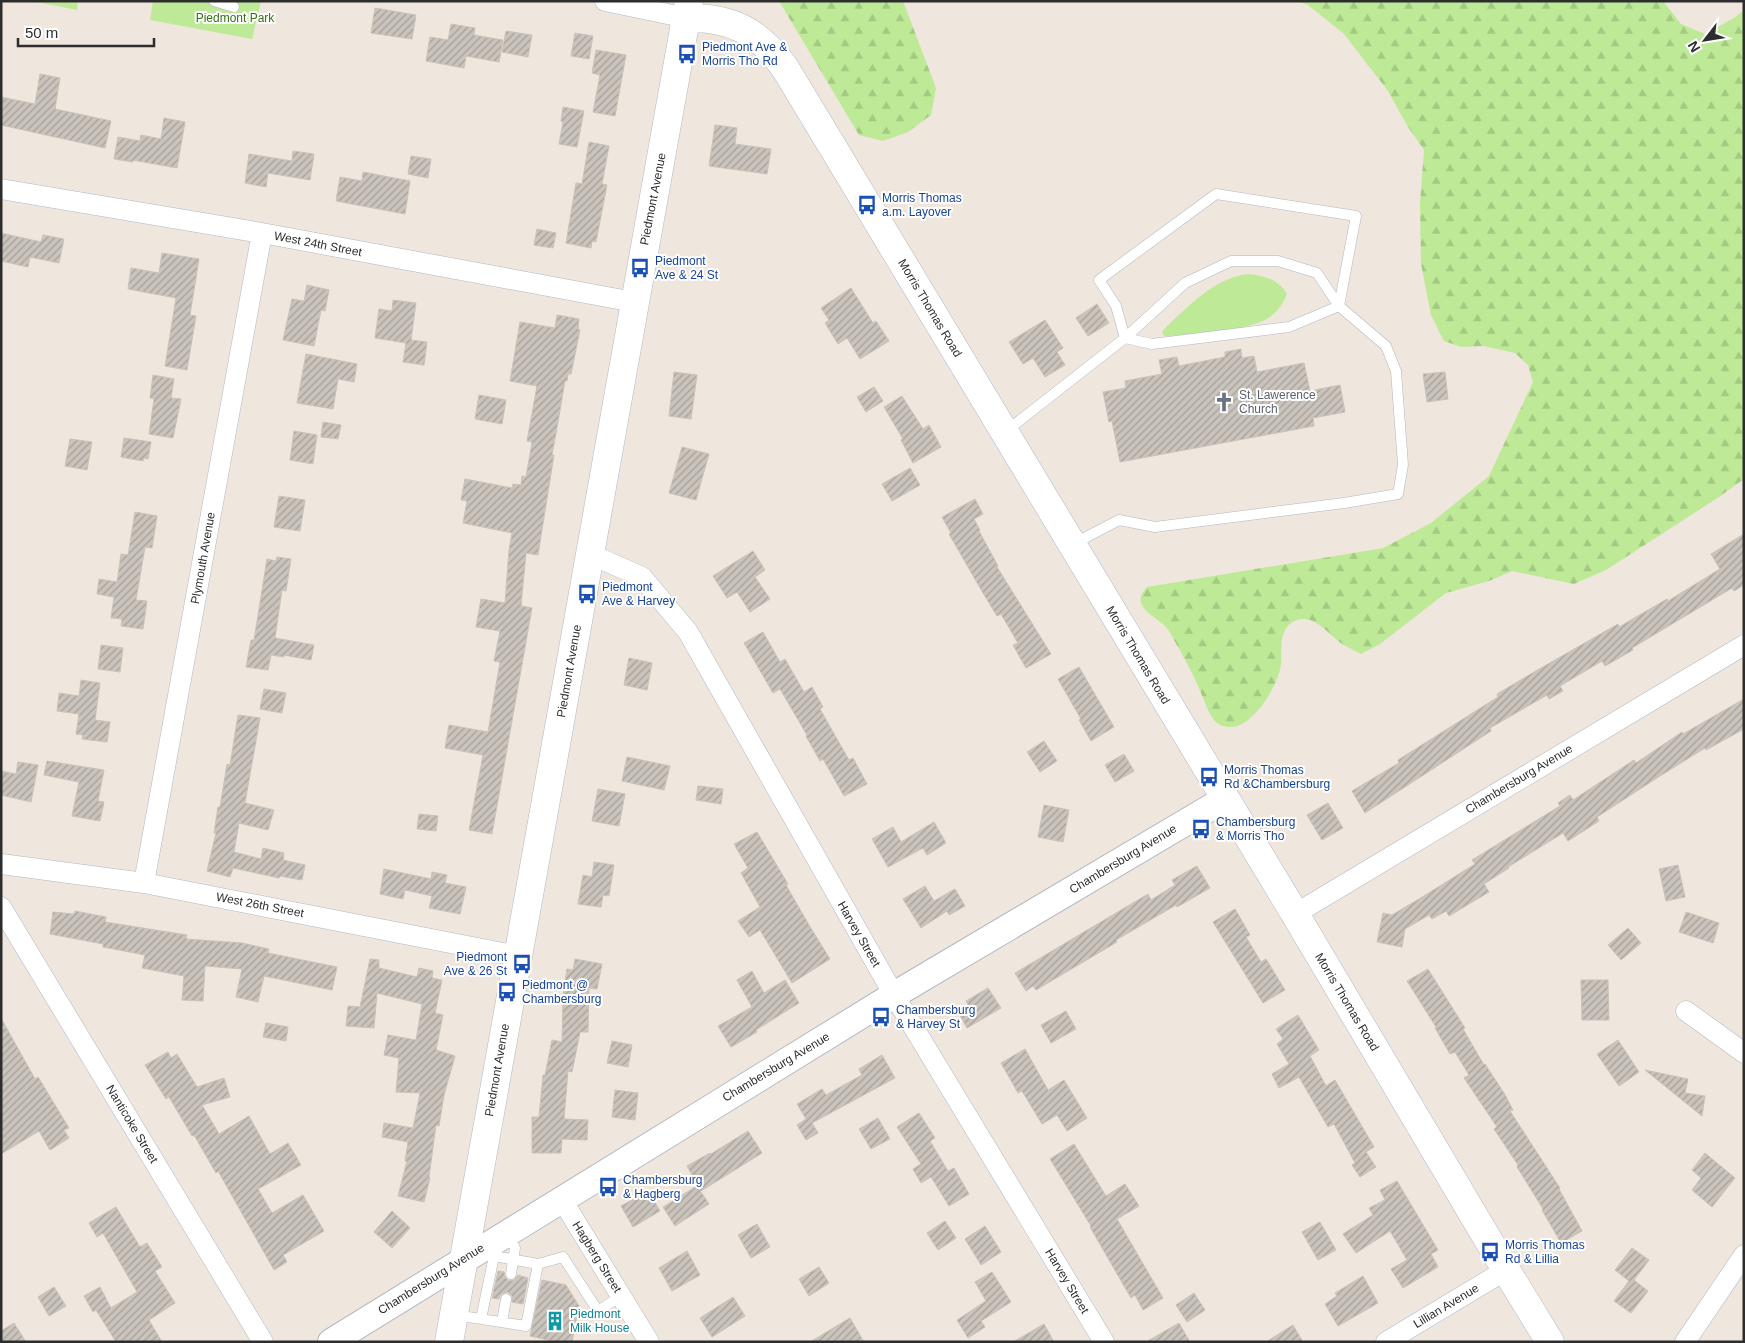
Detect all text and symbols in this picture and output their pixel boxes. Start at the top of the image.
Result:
park label: Piedmont Park [196,11,275,25]
scale bar [18,15,154,47]
north arrow [1680,15,1730,65]
text: 50 m [25,24,58,41]
text: N [1684,38,1703,55]
place label: Piedmont Ave & Morris Tho Rd [702,40,787,68]
bus stop icon: Piedmont Ave & Morris Tho Rd [676,43,698,65]
street label: Piedmont Avenue [637,151,669,246]
place label: Morris Thomas a.m. Layover [882,191,962,219]
bus stop icon: Morris Thomas a.m. Layover [856,194,878,216]
street label: West 24th Street [273,229,364,260]
place label: Piedmont Ave & 24 St [655,254,719,282]
street label: Morris Thomas Road [895,256,965,360]
bus stop icon: Piedmont Ave & 24 St [629,257,651,279]
place label: St. Lawerence Church [1239,388,1316,416]
church icon: St. Lawerence Church [1213,391,1235,413]
street label: Plymouth Avenue [188,511,218,605]
place label: Piedmont Ave & Harvey [602,580,675,608]
bus stop icon: Piedmont Ave & Harvey [576,583,598,605]
street label: Morris Thomas Road [1103,603,1173,707]
street label: Piedmont Avenue [554,623,584,718]
street label: Chambersburg Avenue [1463,741,1575,817]
place label: Morris Thomas Rd &Chambersburg [1224,763,1330,791]
bus stop icon: Morris Thomas Rd &Chambersburg [1198,766,1220,788]
place label: Chambersburg & Morris Tho [1216,815,1295,843]
bus stop icon: Chambersburg & Morris Tho [1190,818,1212,840]
street label: Chambersburg Avenue [1067,821,1179,897]
street label: West 26th Street [215,890,306,921]
street label: Harvey Street [835,899,884,970]
place label: Piedmont Ave & 26 St [444,950,508,978]
street label: Morris Thomas Road [1312,950,1382,1054]
bus stop icon: Piedmont Ave & 26 St [511,953,533,975]
place label: Piedmont @ Chambersburg [522,978,601,1006]
bus stop icon: Piedmont @ Chambersburg [496,981,518,1003]
place label: Chambersburg & Harvey St [896,1003,975,1031]
bus stop icon: Chambersburg & Harvey St [870,1006,892,1028]
street label: Piedmont Avenue [482,1022,512,1117]
street label: Chambersburg Avenue [720,1029,832,1105]
street label: Nanticoke Street [103,1082,161,1166]
place label: Chambersburg & Hagberg [623,1173,702,1201]
bus stop icon: Chambersburg & Hagberg [597,1176,619,1198]
street label: Hagberg Street [569,1219,625,1296]
place label: Morris Thomas Rd & Lillia [1505,1238,1585,1266]
street label: Chambersburg Avenue [375,1240,487,1317]
bus stop icon: Morris Thomas Rd & Lillia [1479,1241,1501,1263]
street label: Harvey Street [1042,1246,1092,1317]
street label: Lillian Avenue [1411,1281,1482,1331]
place label: Piedmont Milk House [570,1307,630,1335]
building icon: Piedmont Milk House [544,1310,566,1332]

